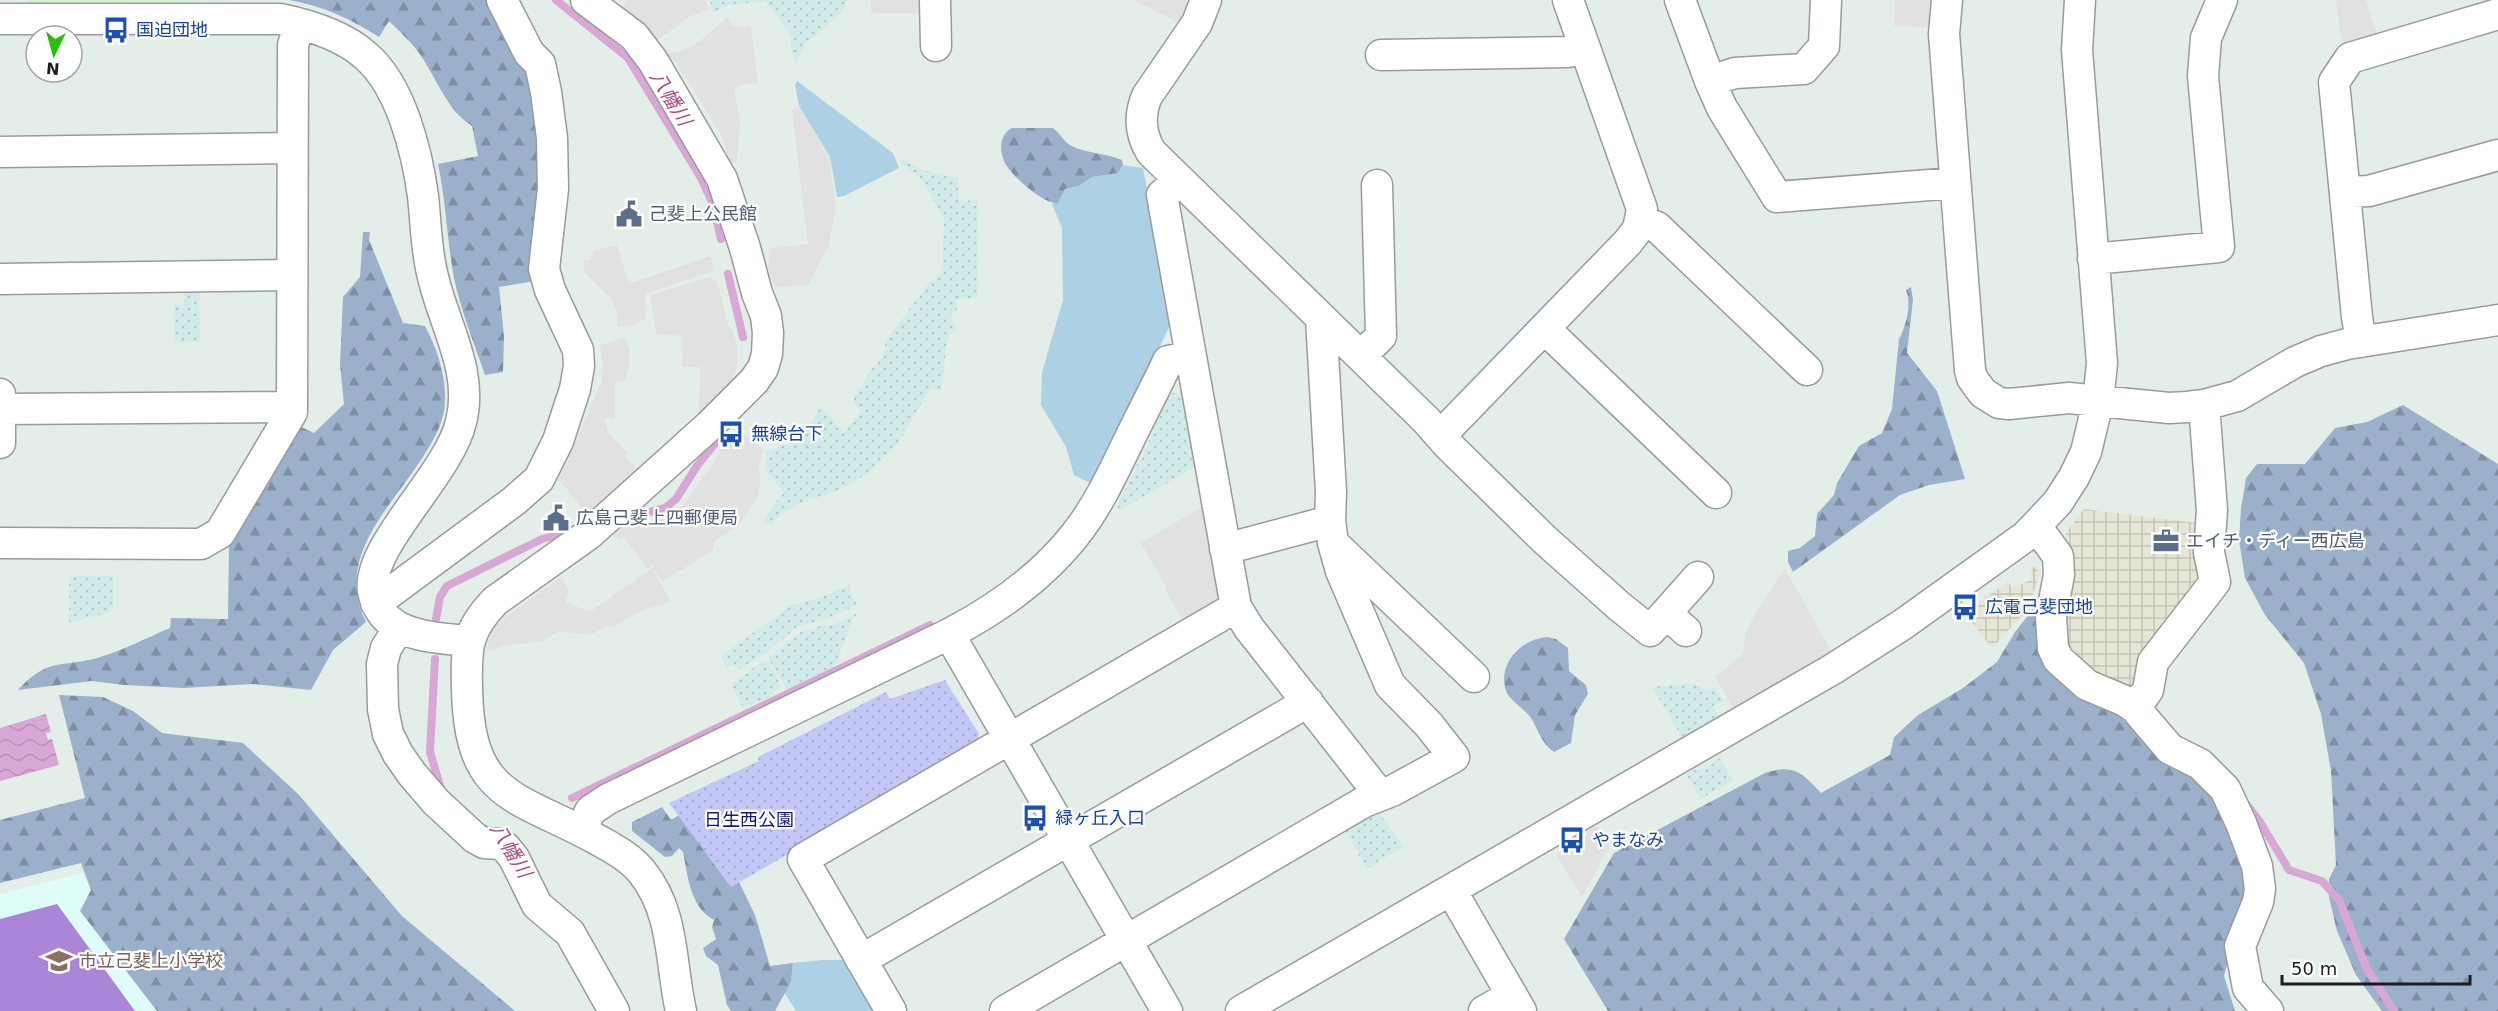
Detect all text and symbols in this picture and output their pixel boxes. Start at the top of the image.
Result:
bus stop icon: 国迫団地 [101,15,131,45]
place label: 国迫団地 [136,19,208,40]
north arrow [24,24,84,84]
text: N [45,58,60,78]
water label: 八幡川 [645,66,698,132]
public building icon: 己斐上公民館 [614,199,644,229]
place label: 己斐上公民館 [649,203,757,224]
bus stop icon: 無線台下 [716,419,746,449]
place label: 無線台下 [751,423,823,444]
public building icon: 広島己斐上四郵便局 [541,503,571,533]
place label: 広島己斐上四郵便局 [576,507,738,528]
office icon: エイチ・ディー西広島 [2151,526,2181,556]
place label: エイチ・ディー西広島 [2186,530,2365,551]
bus stop icon: 広電己斐団地 [1950,592,1980,622]
place label: 広電己斐団地 [1985,596,2093,617]
bus stop icon: 緑ヶ丘入口 [1020,803,1050,833]
place label: 緑ヶ丘入口 [1055,807,1145,828]
park label: 日生西公園 [704,809,794,830]
water label: 八幡川 [485,818,538,884]
bus stop icon: やまなみ [1557,825,1587,855]
place label: やまなみ [1592,829,1664,850]
school or university icon: 市立己斐上小学校 [44,946,74,976]
scale bar [2282,948,2470,986]
place label: 市立己斐上小学校 [79,950,223,971]
text: 50 m [2291,958,2337,979]

